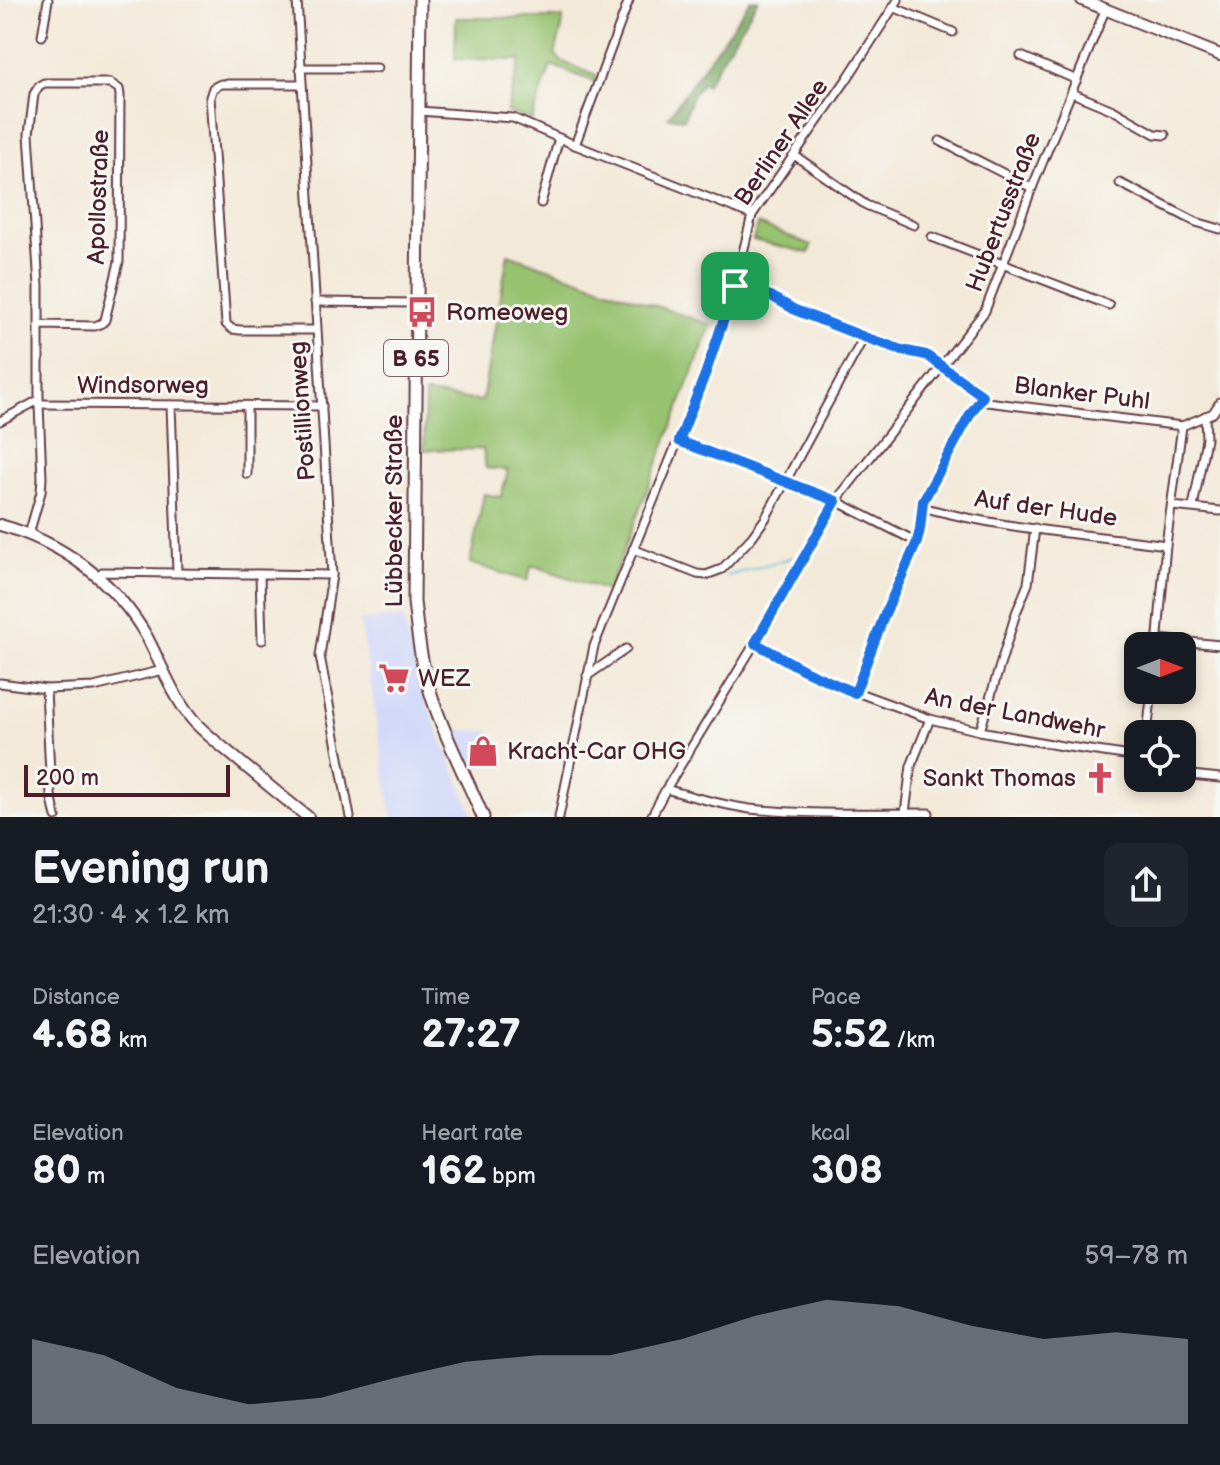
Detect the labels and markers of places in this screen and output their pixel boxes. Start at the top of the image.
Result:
pin [701,252,769,320]
bus stop icon: Romeoweg [405,295,439,329]
place label: Romeoweg [446,298,568,327]
supermarket icon: WEZ [377,661,411,695]
place label: WEZ [418,664,471,693]
shop icon: Kracht-Car OHG [466,734,500,768]
place label: Kracht-Car OHG [507,737,686,766]
church icon: Sankt Thomas [1083,761,1117,795]
place label: Sankt Thomas [923,764,1076,793]

